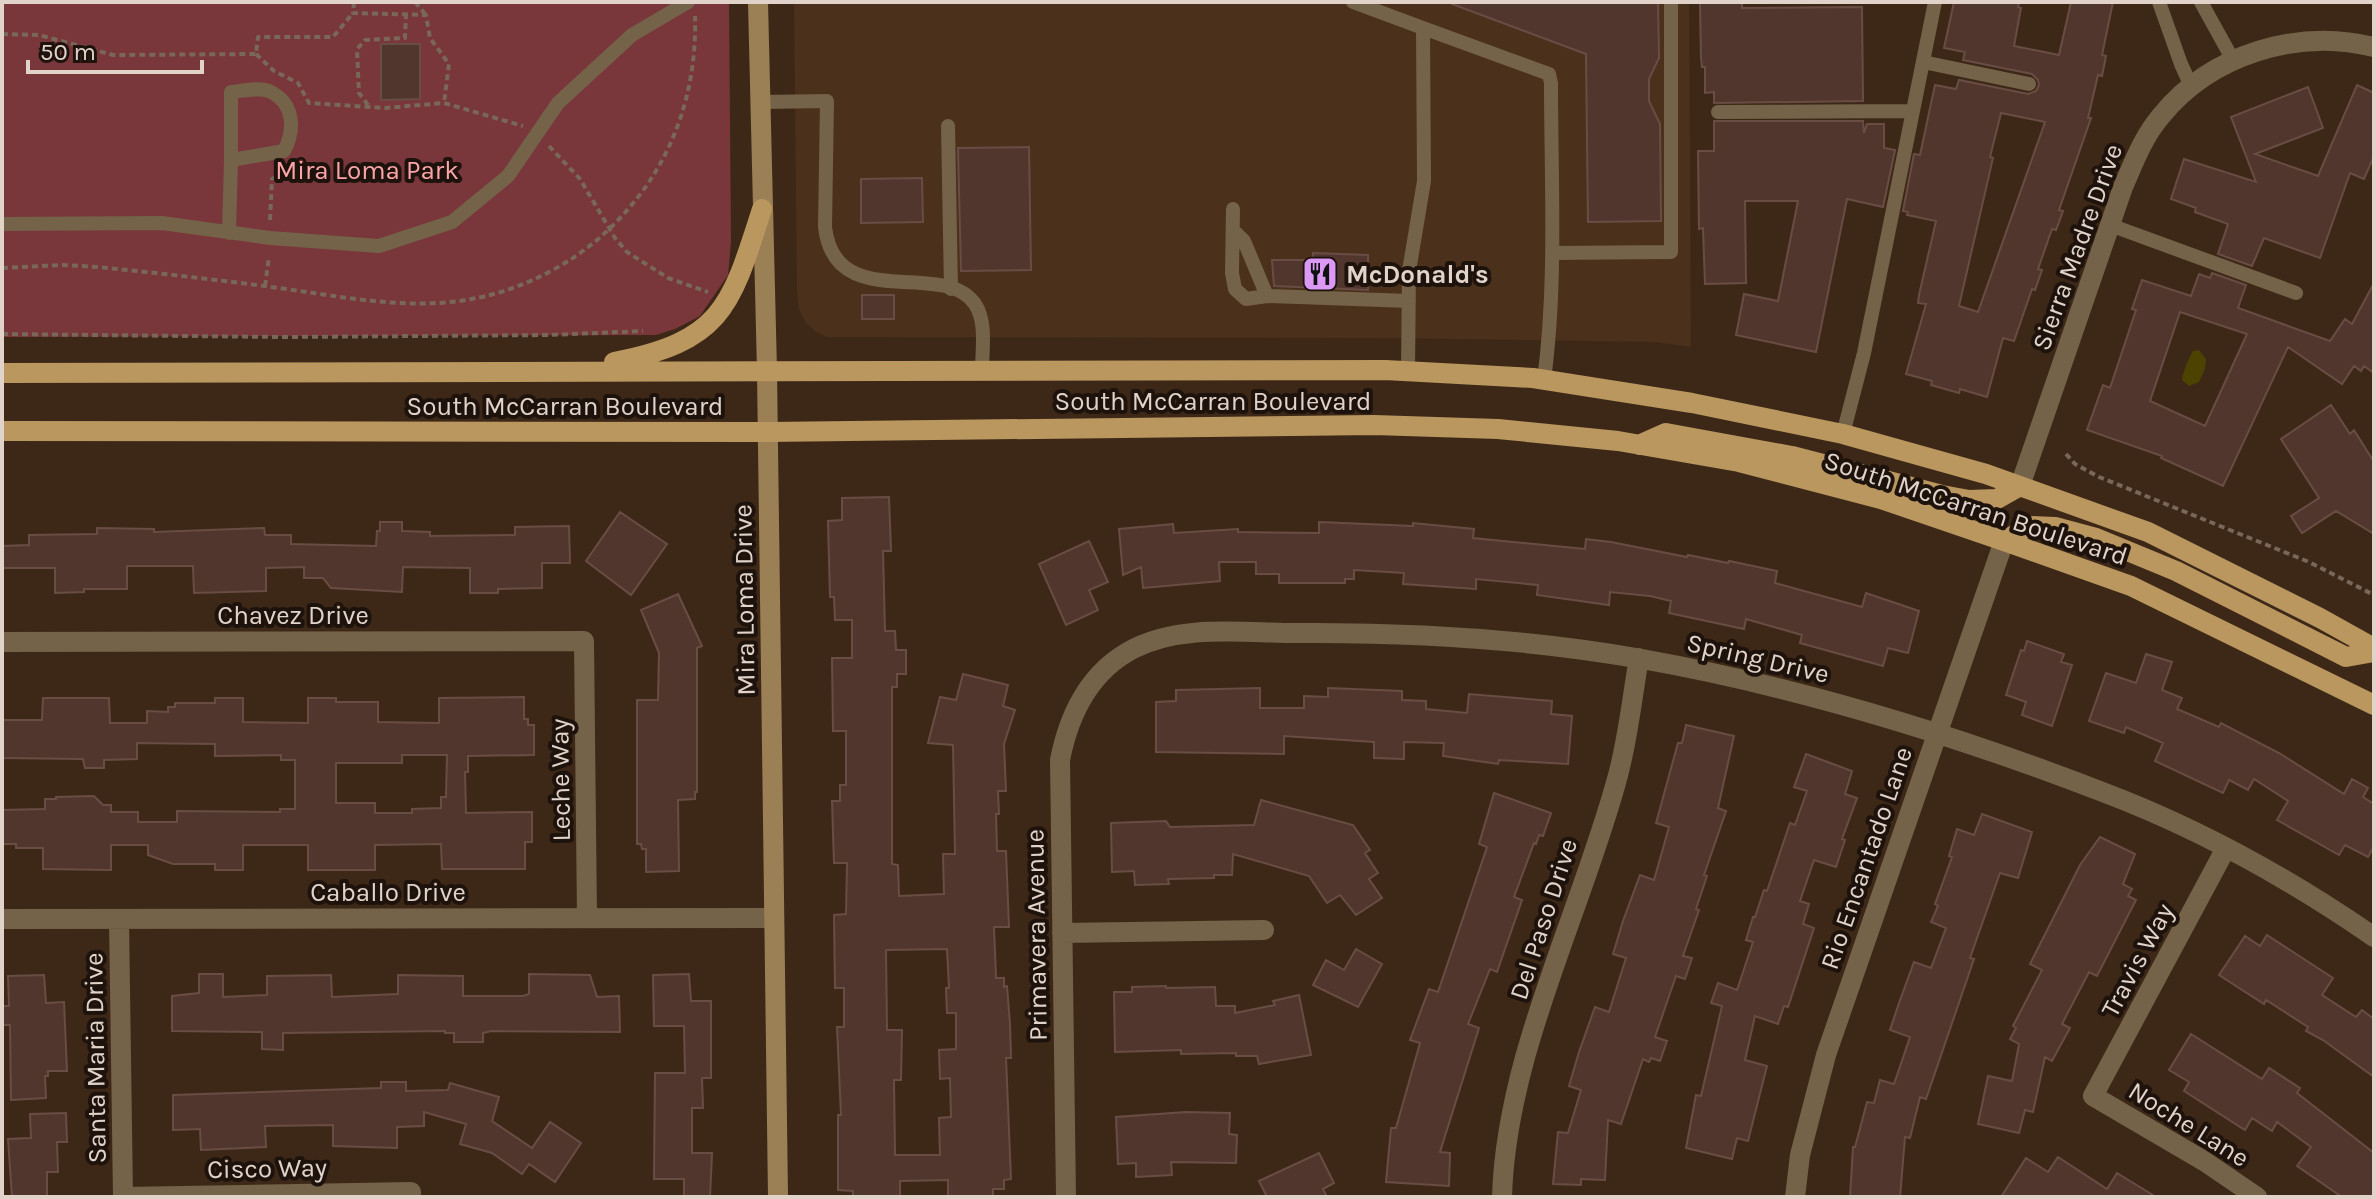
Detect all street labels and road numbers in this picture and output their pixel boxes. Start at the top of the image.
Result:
street label: Sierra Madre Drive [2026,140,2129,355]
street label: South McCarran Boulevard [1055,386,1371,417]
street label: South McCarran Boulevard [407,391,723,422]
street label: South McCarran Boulevard [1820,445,2131,572]
street label: Mira Loma Drive [727,504,762,696]
street label: Chavez Drive [217,600,369,631]
street label: Spring Drive [1684,627,1832,690]
street label: Leche Way [544,718,577,842]
street label: Rio Encantado Lane [1814,743,1919,973]
street label: Primavera Avenue [1019,829,1054,1041]
street label: Del Paso Drive [1503,835,1584,1004]
street label: Caballo Drive [310,877,466,908]
street label: Travis Way [2095,898,2180,1022]
street label: Santa Maria Drive [78,952,113,1164]
street label: Noche Lane [2123,1075,2255,1174]
street label: Cisco Way [207,1152,327,1185]

